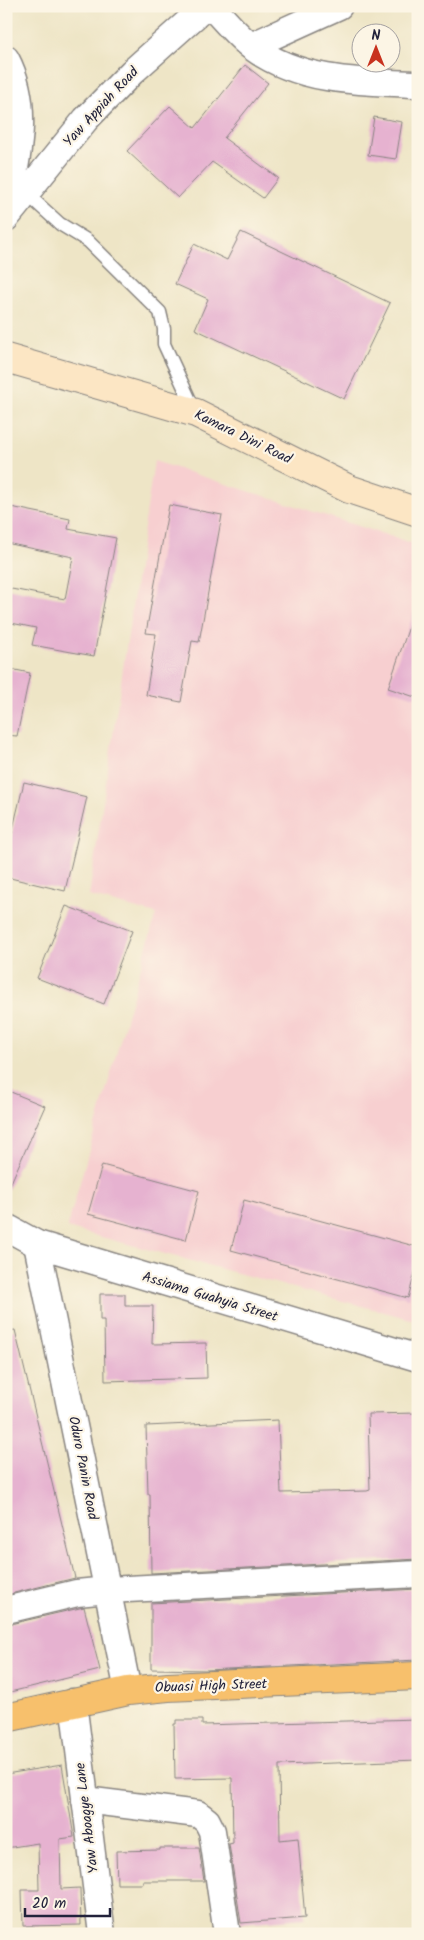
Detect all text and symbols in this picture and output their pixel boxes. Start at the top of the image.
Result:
north arrow [352,22,402,72]
text: N [372,25,381,47]
street label: Yaw Appiah Road [58,61,145,152]
street label: Kamara Dini Road [190,404,296,471]
street label: Assiama Guahyia Street [140,1266,281,1328]
street label: Oduro Panin Road [62,1414,104,1523]
street label: Obuasi High Street [155,1673,268,1699]
street label: Yaw Aboagye Lane [69,1761,105,1875]
scale bar [25,1885,110,1917]
text: 20 m [32,1892,66,1916]

